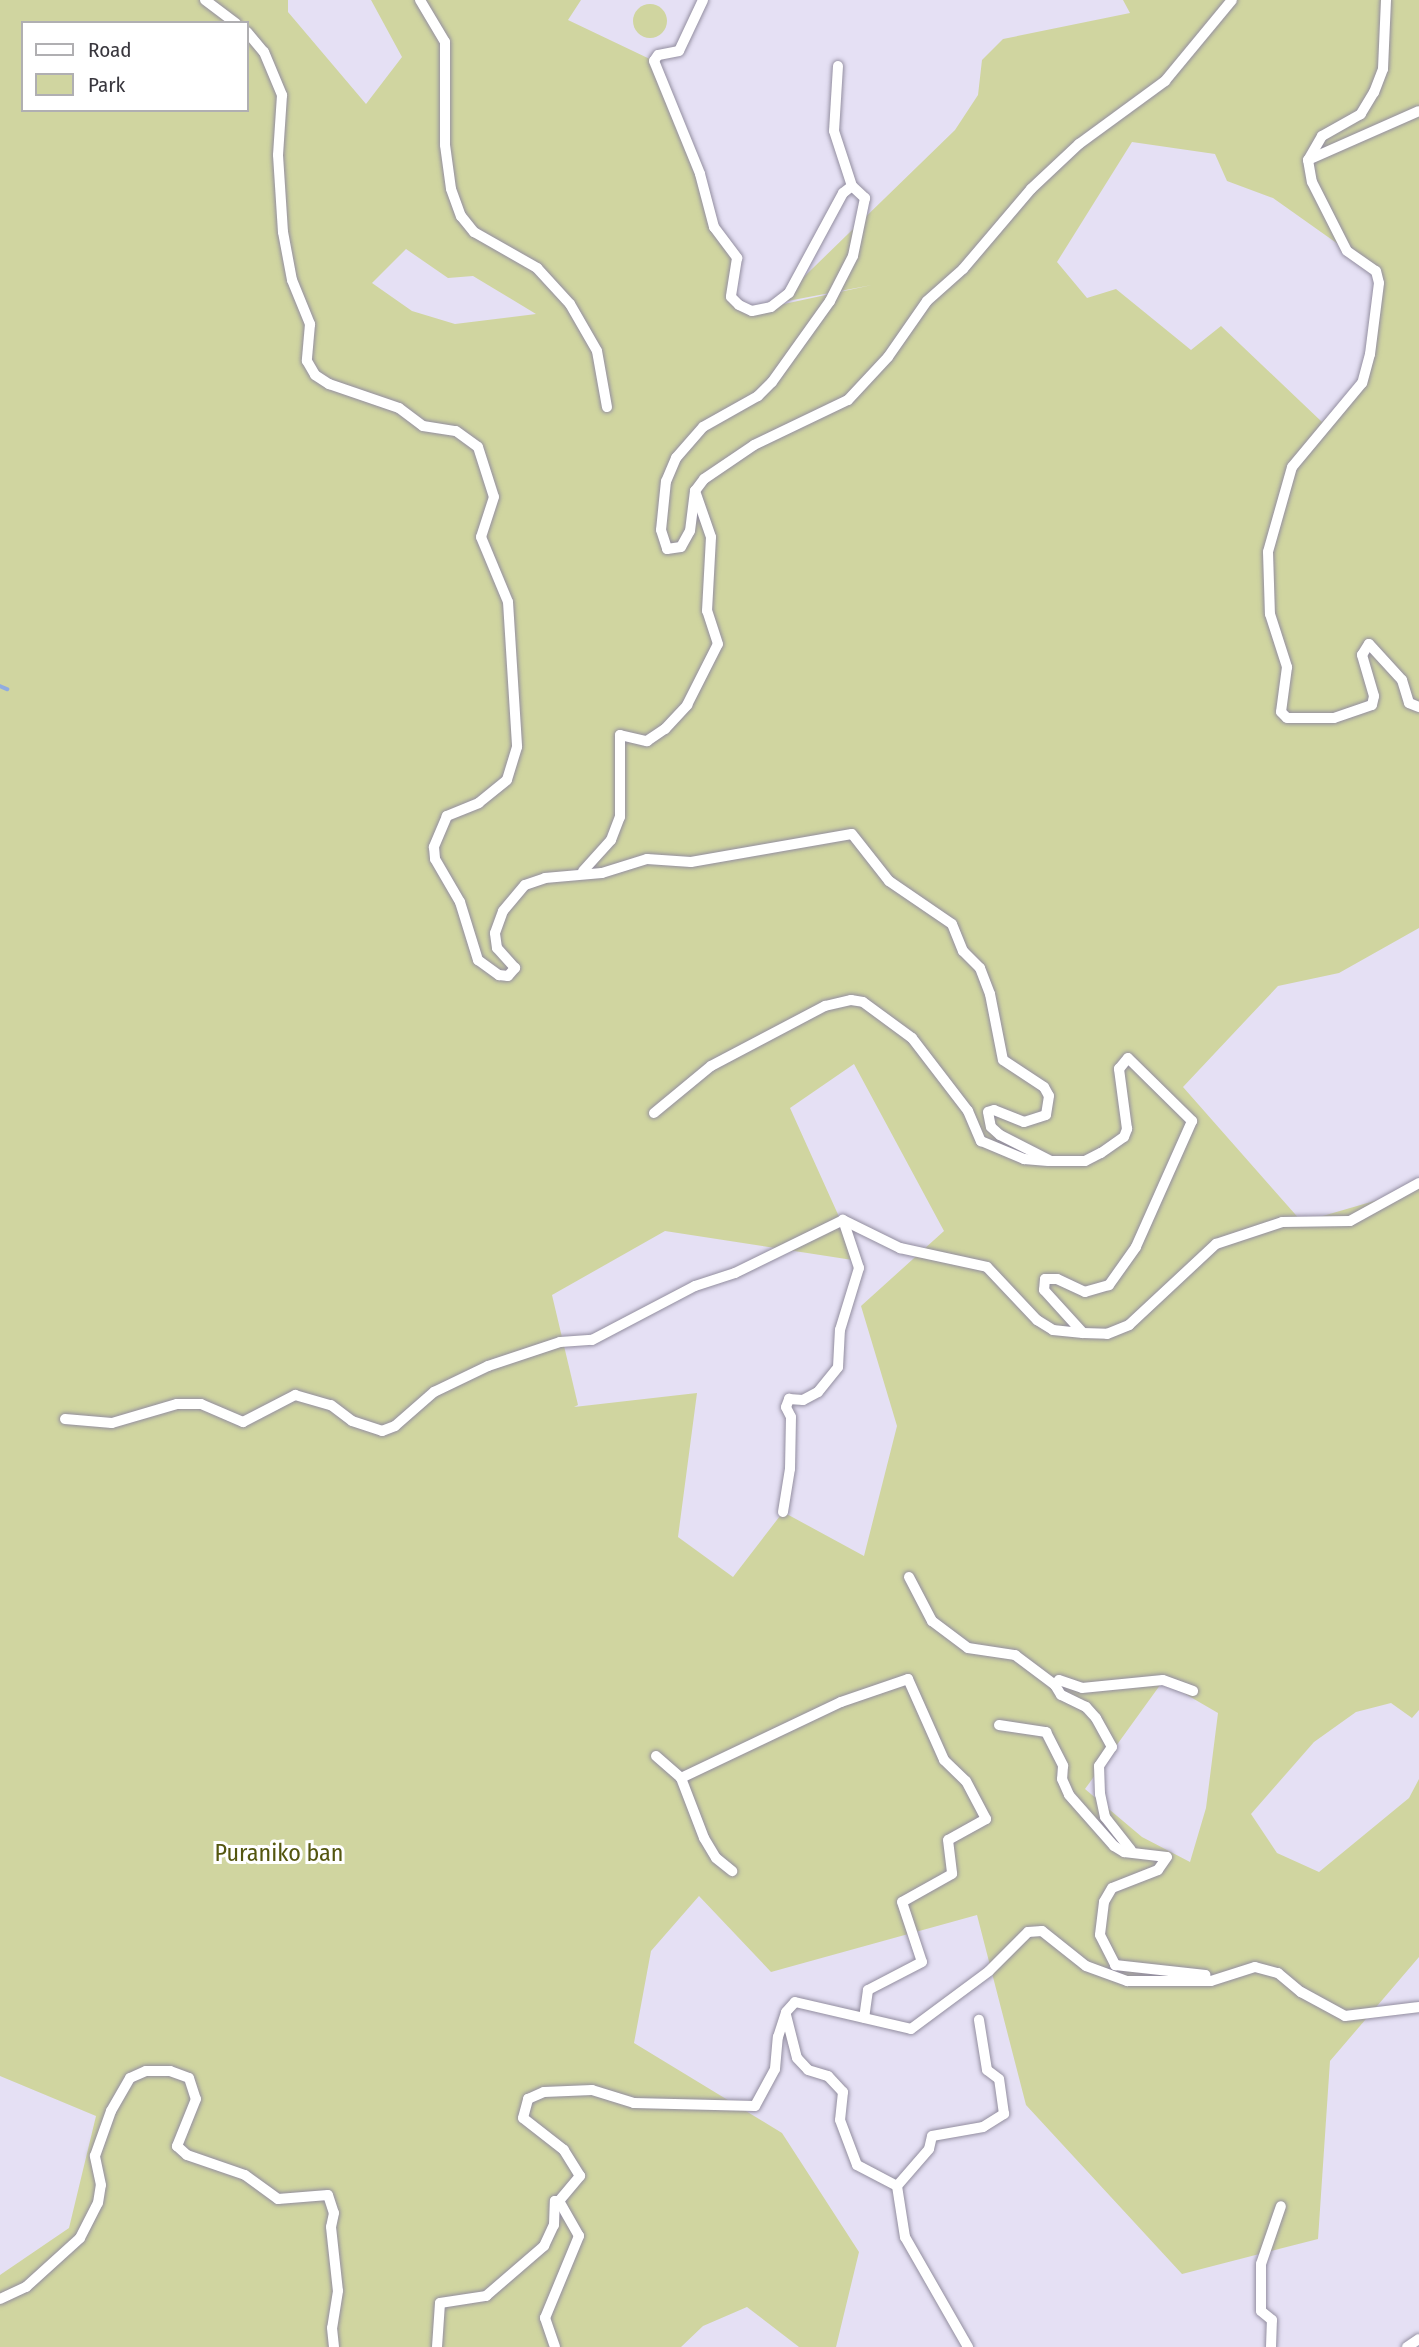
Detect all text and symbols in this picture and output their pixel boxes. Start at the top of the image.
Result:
legend [21,21,248,112]
text: Road [88,37,132,63]
text: Park [88,72,125,98]
park label: Puraniko ban [215,1840,343,1868]

